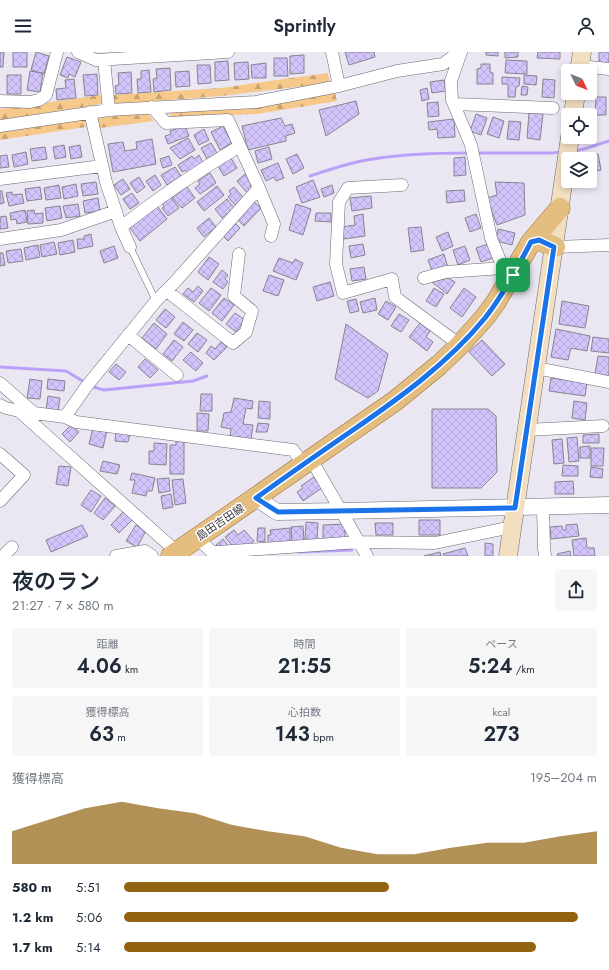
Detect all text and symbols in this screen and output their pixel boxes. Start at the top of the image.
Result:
text: Sprintly [273,13,336,39]
icon: menu [12,15,34,37]
icon: person [575,15,597,37]
north arrow [561,64,597,100]
map controls [561,64,597,188]
button: locate [561,108,597,144]
button: layers [561,152,597,188]
pin [496,258,530,292]
icon: arrive [502,264,524,286]
street label: 島田吉田線 [193,500,247,544]
text: 夜のラン [12,565,100,597]
button: share [555,569,597,611]
text: 21:27 · 7 × 580 m [12,596,114,615]
text: 距離 [97,636,119,652]
text: 時間 [294,636,316,652]
text: ペース [485,636,518,652]
text: 4.06 [77,652,122,681]
text: 21:55 [278,652,331,681]
text: 5:24 [468,652,513,681]
text: km [122,661,138,677]
text: /km [513,661,535,677]
text: 獲得標高 [86,704,130,720]
text: 心拍数 [288,704,321,720]
text: kcal [493,704,510,720]
text: 63 [89,720,114,749]
text: 143 [275,720,310,749]
text: 273 [483,720,520,749]
text: m [114,729,126,745]
text: bpm [310,729,334,745]
text: 195–204 m [530,768,597,787]
text: 獲得標高 [12,769,64,788]
text: 580 m [12,878,52,897]
text: 5:51 [76,878,100,897]
text: 1.2 km [12,908,53,927]
text: 5:06 [76,908,103,927]
text: 1.7 km [12,938,53,957]
text: 5:14 [76,938,101,957]

